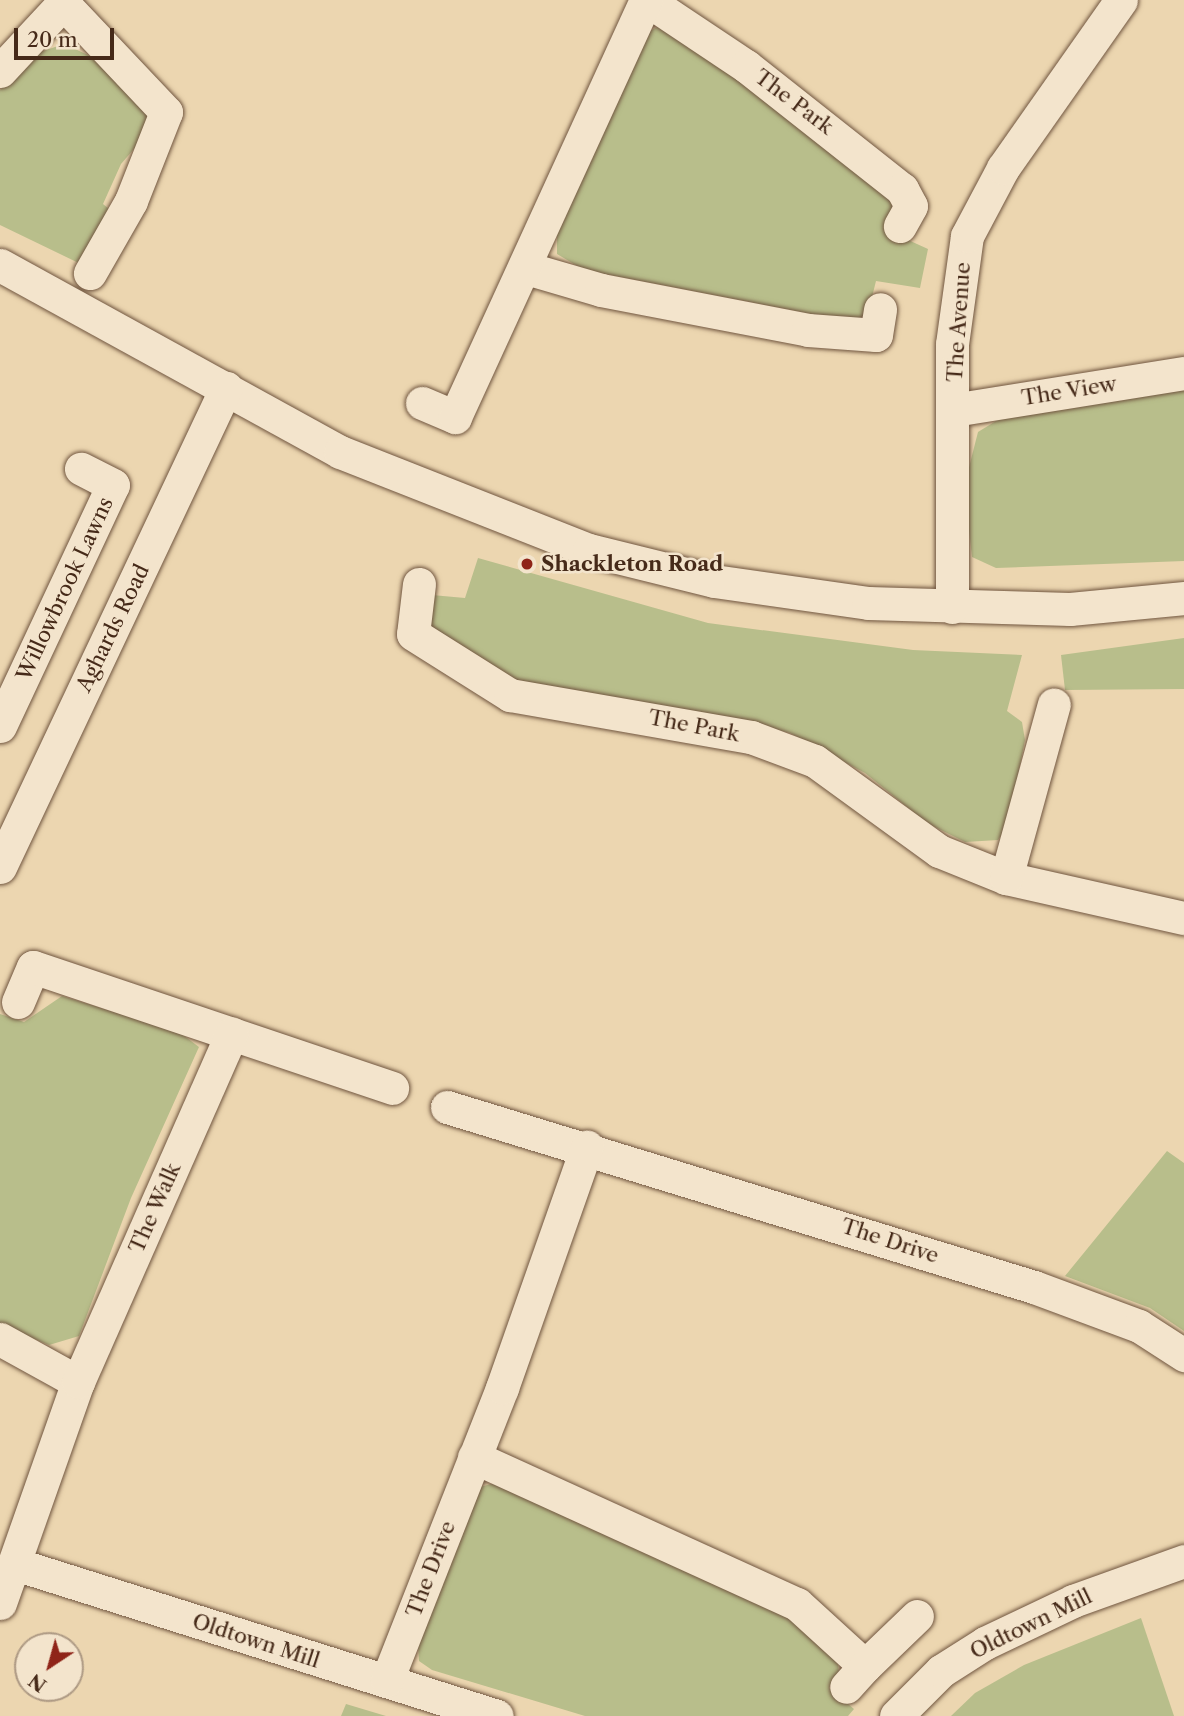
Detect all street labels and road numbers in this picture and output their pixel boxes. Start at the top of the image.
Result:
street label: The Park [750,64,838,140]
street label: The Avenue [942,261,976,383]
street label: The View [1019,371,1119,411]
street label: Willowbrook Lawns [11,493,119,685]
street label: Aghards Road [71,560,155,696]
street label: The Park [647,705,741,747]
street label: The Walk [124,1159,186,1257]
street label: The Drive [838,1213,942,1269]
street label: The Drive [401,1517,461,1621]
street label: Oldtown Mill [966,1584,1096,1664]
street label: Oldtown Mill [189,1609,323,1673]

